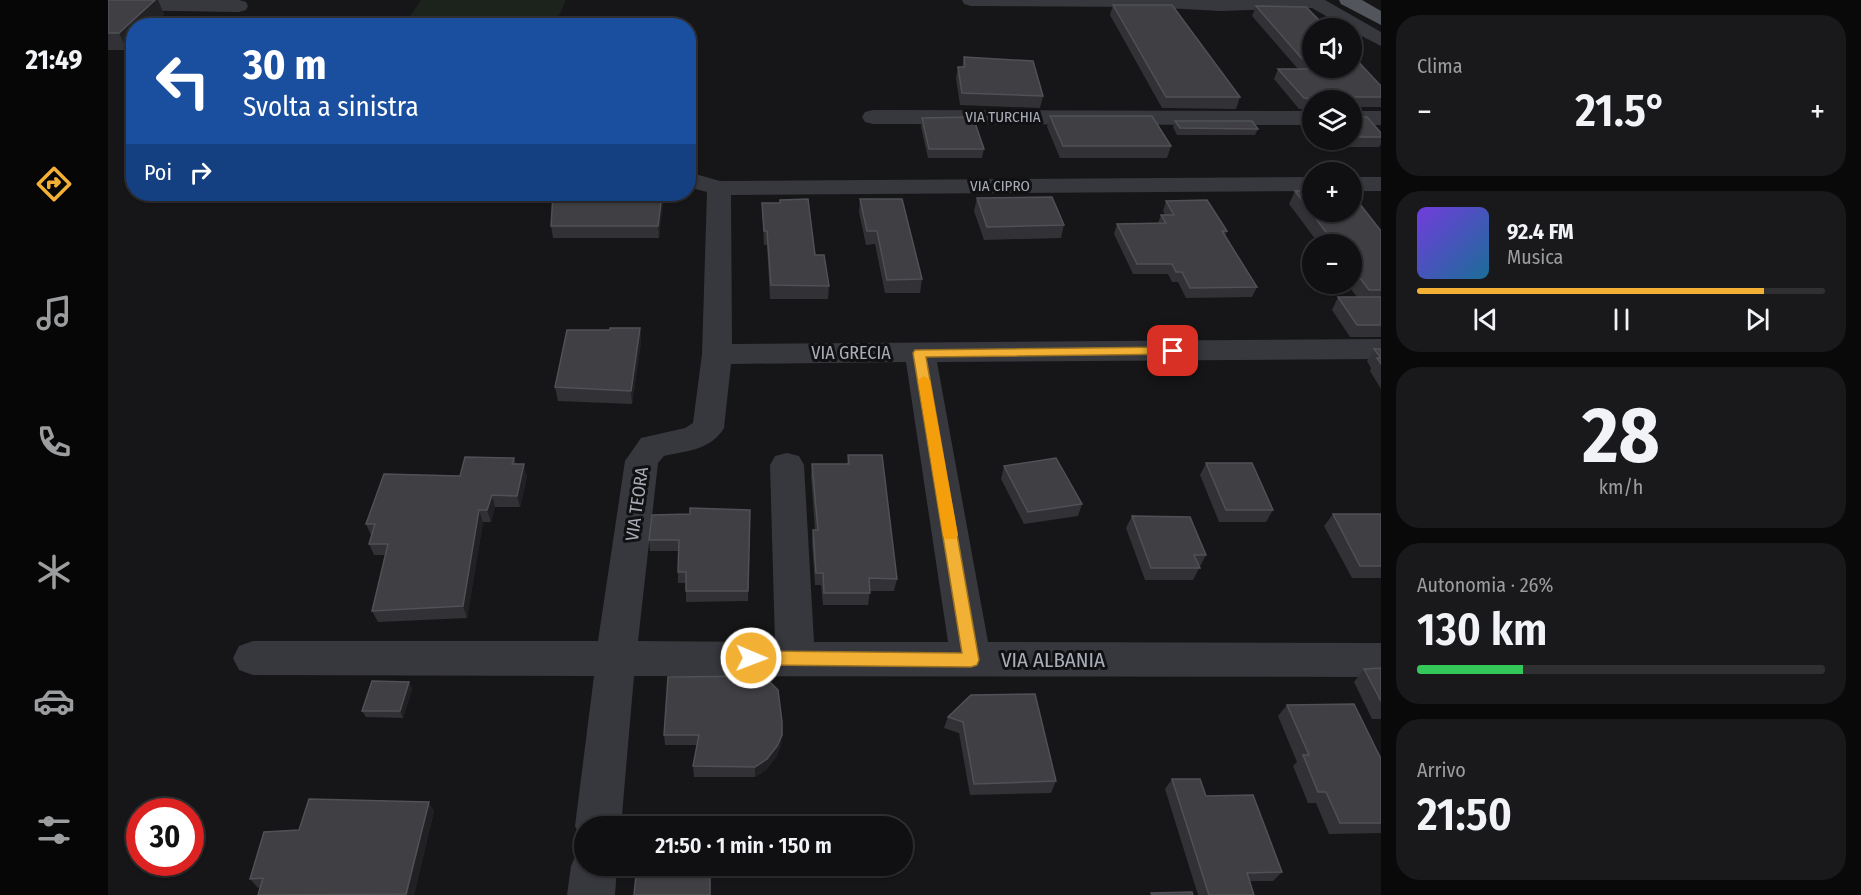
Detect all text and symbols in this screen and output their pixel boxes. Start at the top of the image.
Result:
map controls [1302,18,1362,294]
button: sound [1302,18,1362,78]
text: 30 m [243,40,327,90]
icon: left [144,42,222,120]
text: 21:49 [26,44,82,76]
text: Clima [1417,54,1462,78]
text: 21.5° [1575,84,1667,138]
button: layers [1302,90,1362,150]
text: Svolta a sinistra [243,91,419,123]
text: − [1417,92,1432,132]
text: + [1810,92,1825,132]
street label: VIA TURCHIA [965,108,1041,126]
icon: right [184,156,217,189]
text: Poi [144,159,172,186]
button: + [1302,162,1362,222]
icon: directions [33,163,75,205]
street label: VIA CIPRO [970,177,1030,195]
text: 92.4 FM [1507,218,1574,245]
button: − [1302,234,1362,294]
text: Musica [1507,245,1563,269]
icon: music [33,292,75,334]
icon: previous [1469,303,1502,336]
icon: pause [1605,303,1638,336]
icon: next [1741,303,1774,336]
pin [1147,325,1198,376]
icon: arrive [1156,334,1189,367]
street label: VIA GRECIA [811,342,891,364]
text: 28 [1582,389,1660,483]
icon: phone [33,421,75,463]
street label: VIA TEORA [621,465,653,543]
text: km/h [1599,475,1643,499]
icon: climate [33,551,75,593]
text: Autonomia · 26% [1417,573,1553,597]
text: 130 km [1417,603,1548,657]
position arrow [719,626,783,690]
street label: VIA ALBANIA [1001,647,1105,673]
icon: car [33,680,75,722]
text: Arrivo [1417,758,1466,782]
text: 21:50 [1417,788,1512,842]
speed limit sign: 30 [126,798,204,876]
icon: filters [33,809,75,851]
text: 21:50 · 1 min · 150 m [655,832,832,859]

